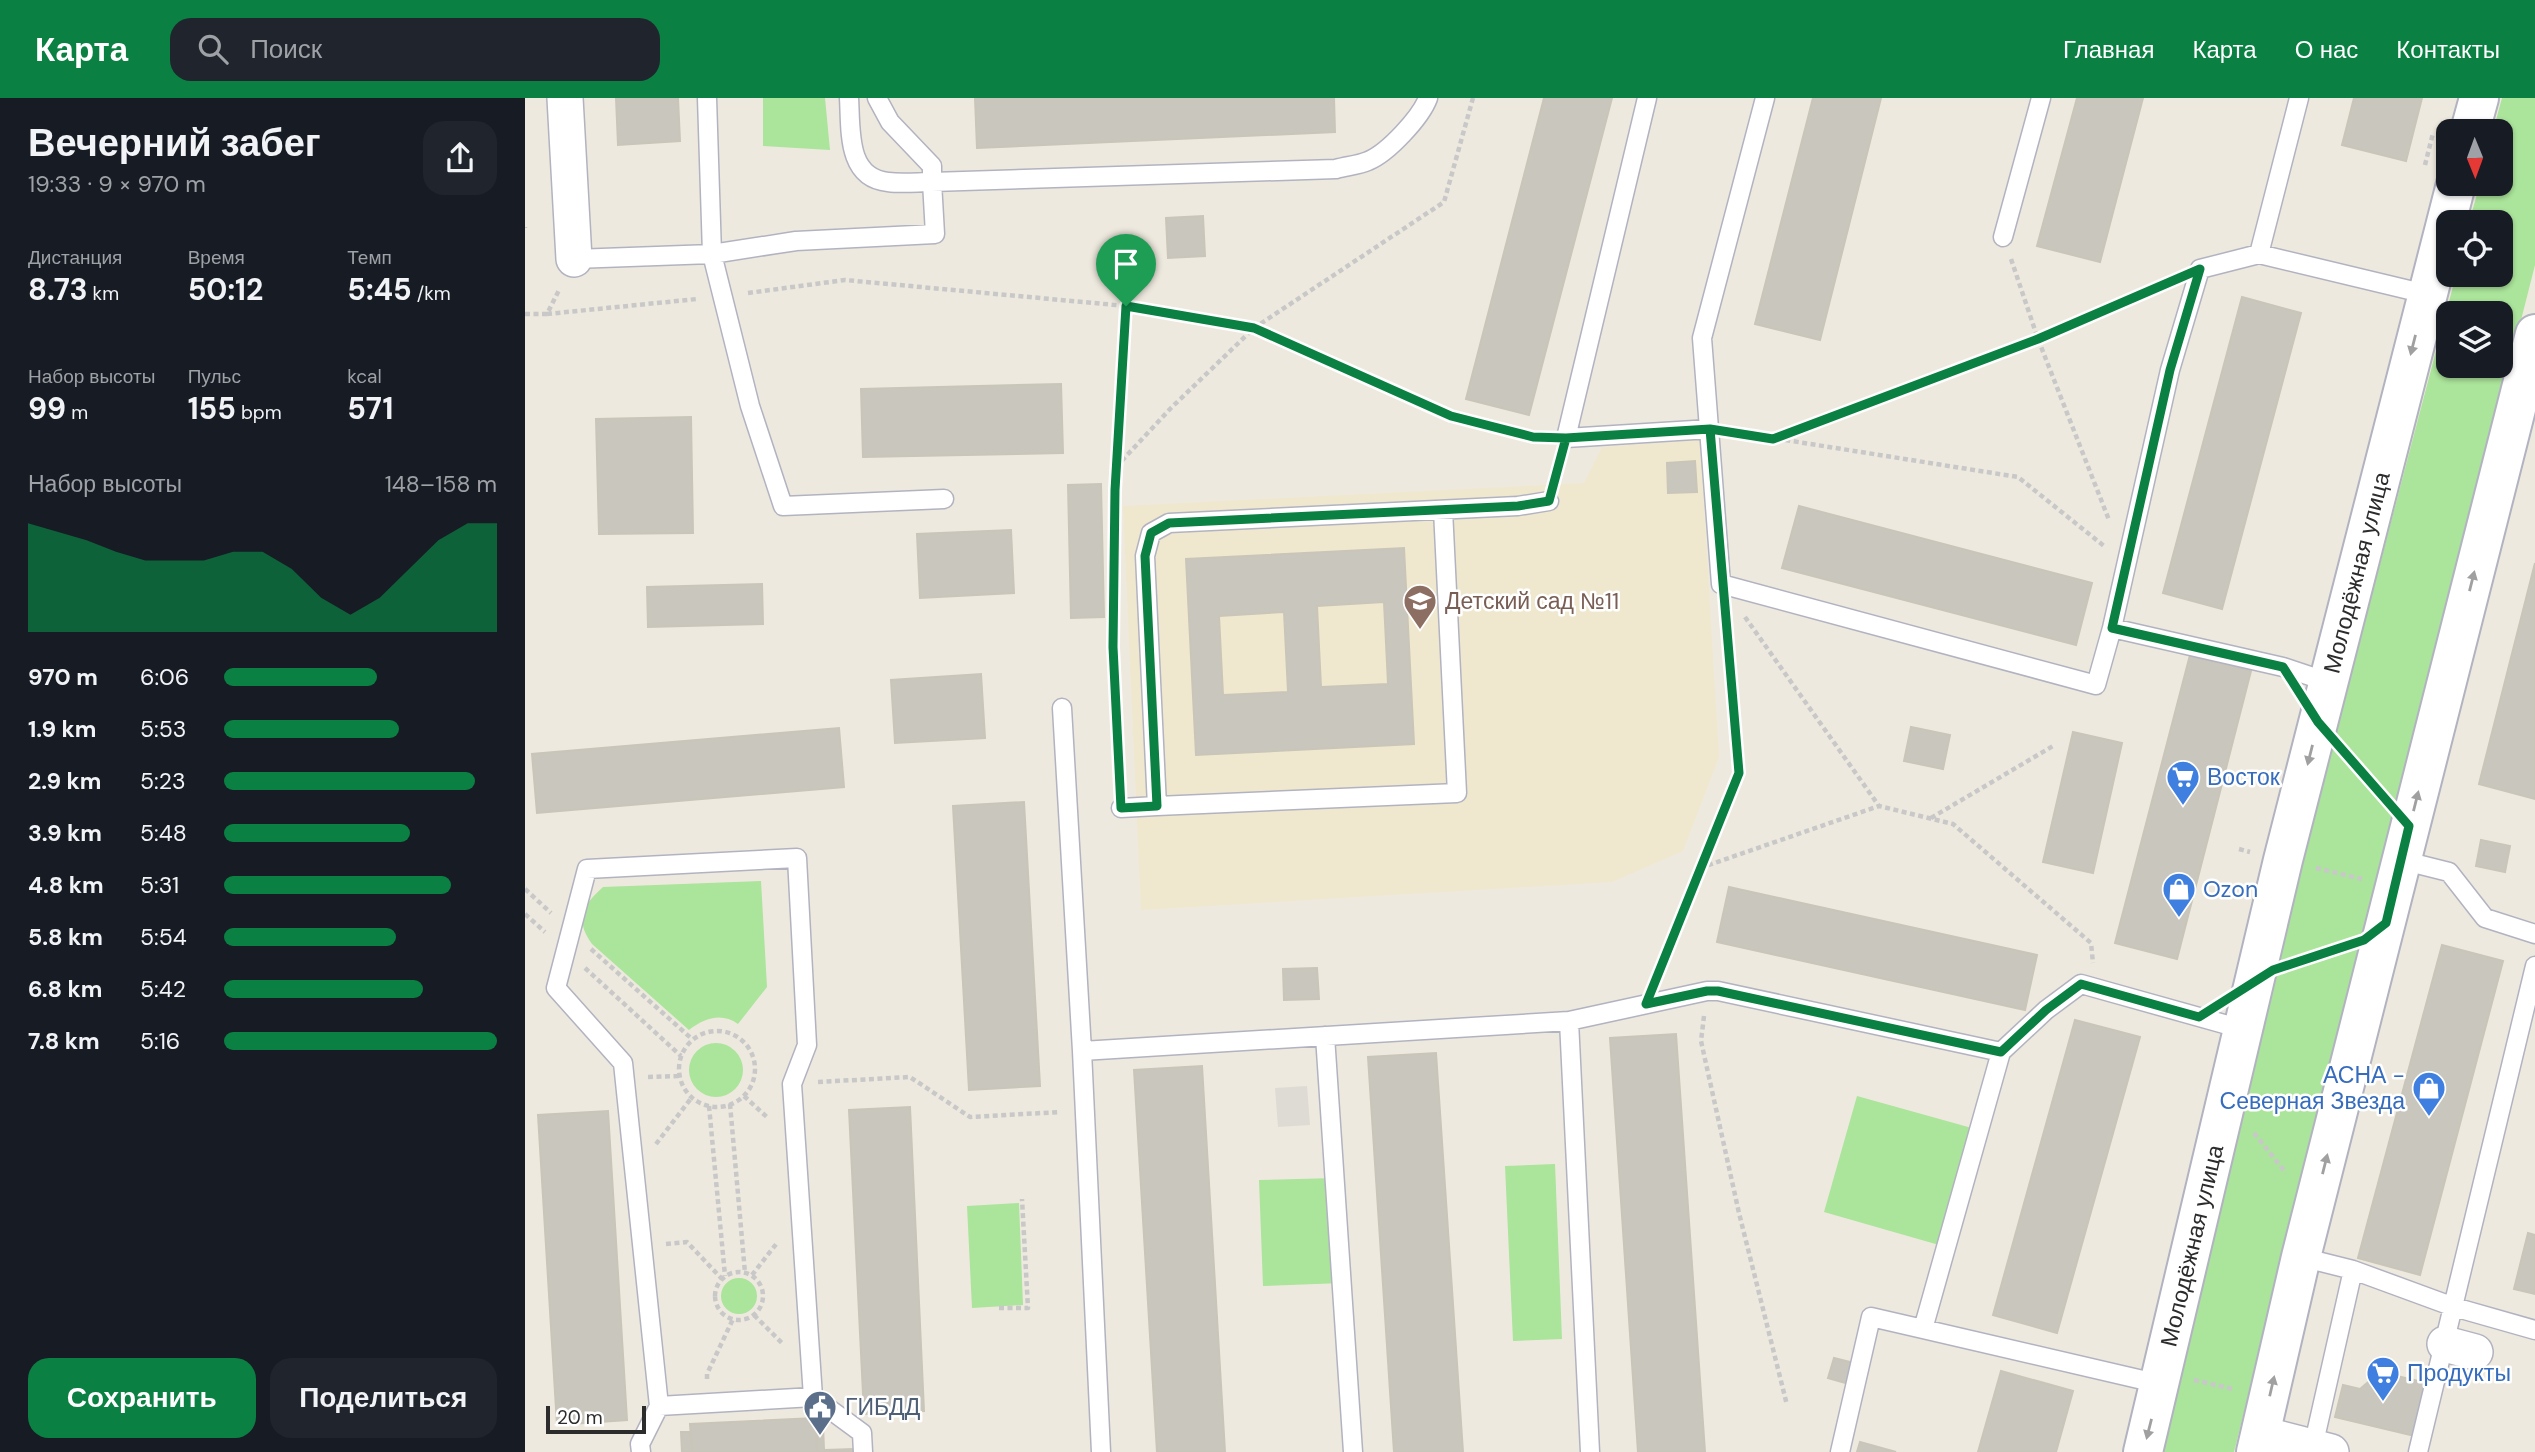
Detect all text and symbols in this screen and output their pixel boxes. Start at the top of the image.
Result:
search box [170,18,660,81]
text: Карта [35,28,128,71]
icon: search [194,30,232,68]
text: Поиск [250,32,322,66]
text: Главная [2063,34,2154,65]
text: Карта [2192,34,2257,65]
text: О нас [2295,34,2358,65]
text: Контакты [2396,34,2500,65]
text: Вечерний забег [28,118,321,168]
north arrow [2436,119,2513,196]
map controls [2436,119,2513,378]
button: share [423,121,497,195]
text: 19:33 · 9 × 970 m [28,169,206,199]
button: locate [2436,210,2513,287]
pin [1096,234,1156,306]
text: Дистанция [28,245,122,270]
text: Время [188,245,245,270]
text: Темп [347,245,392,270]
icon: arrive [1107,245,1145,283]
text: 8.73 [28,270,88,309]
text: 50:12 [188,270,263,309]
text: 5:45 [347,270,412,309]
text: km [88,281,119,306]
text: /km [412,281,451,306]
button: layers [2436,301,2513,378]
one-way arrow [2407,334,2418,356]
text: Набор высоты [28,364,155,389]
text: Пульс [188,364,241,389]
text: kcal [347,364,382,389]
text: 99 [28,389,66,428]
text: 155 [188,389,236,428]
text: 571 [347,389,393,428]
text: m [66,400,88,425]
text: bpm [236,400,282,425]
text: Набор высоты [28,469,182,499]
text: 148–158 m [385,469,497,499]
street label: Молодёжная улица [2316,469,2397,676]
one-way arrow [2467,570,2478,592]
school or university icon: Детский сад №11 [1401,582,1439,631]
place label: Детский сад №11 [1445,586,1619,616]
text: 970 m [28,662,98,692]
text: 6:06 [140,662,189,692]
text: 1.9 km [28,714,96,744]
text: 5:53 [140,714,186,744]
one-way arrow [2304,744,2315,766]
supermarket icon: Восток [2164,758,2202,807]
place label: Восток [2207,762,2281,792]
text: 2.9 km [28,766,101,796]
text: 5:23 [140,766,186,796]
one-way arrow [2411,790,2422,812]
text: 3.9 km [28,818,102,848]
text: 5:48 [140,818,187,848]
text: 4.8 km [28,870,104,900]
text: 5:31 [140,870,179,900]
shop icon: Ozon [2160,870,2198,919]
place label: Ozon [2203,874,2258,904]
text: 5.8 km [28,922,103,952]
text: 5:54 [140,922,187,952]
text: 6.8 km [28,974,103,1004]
text: 5:42 [140,974,186,1004]
text: 7.8 km [28,1026,100,1056]
text: 5:16 [140,1026,180,1056]
place label: АСНА - Северная Звезда [2220,1060,2405,1116]
shop icon: АСНА - Северная Звезда [2410,1069,2448,1118]
street label: Молодёжная улица [2153,1141,2230,1350]
one-way arrow [2320,1153,2331,1175]
supermarket icon: Продукты [2364,1354,2402,1403]
button: Сохранить [28,1358,256,1438]
button: Поделиться [270,1358,497,1438]
place label: Продукты [2407,1358,2511,1388]
one-way arrow [2267,1375,2278,1397]
public building icon: ГИБДД [801,1388,839,1437]
place label: ГИБДД [845,1392,921,1422]
scale bar [546,1403,646,1435]
text: 20 m [557,1405,603,1430]
one-way arrow [2143,1418,2154,1440]

